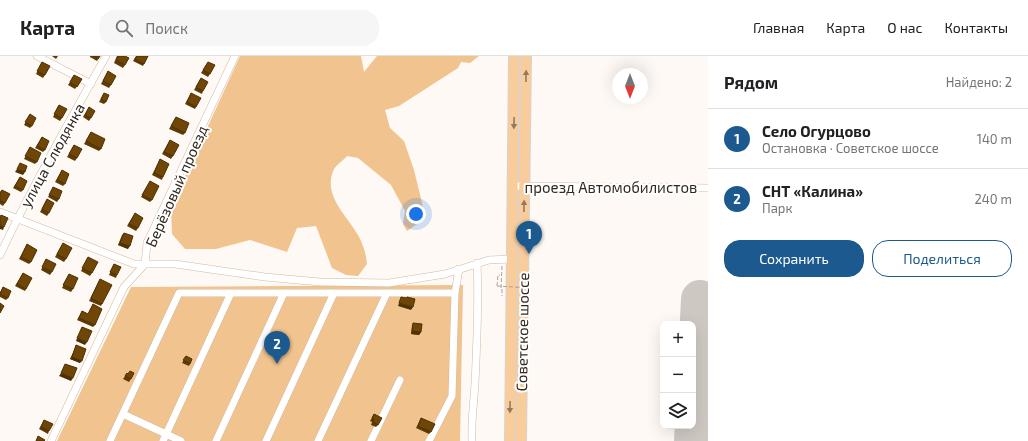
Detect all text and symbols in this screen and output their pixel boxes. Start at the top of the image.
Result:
search box [99,10,379,46]
text: Карта [20,16,75,39]
icon: search [113,17,135,39]
text: Поиск [145,19,188,37]
text: Главная [753,19,804,36]
text: Карта [826,19,865,36]
text: О нас [887,19,923,36]
text: Контакты [945,19,1008,36]
north arrow [612,68,648,104]
one-way arrow [523,69,529,82]
text: Рядом [724,72,778,92]
text: Найдено: 2 [946,74,1012,90]
street label: улица Слюдянка [16,100,89,211]
one-way arrow [511,117,517,130]
street label: Берёзовый проезд [141,122,211,250]
text: Село Огурцово [762,122,871,140]
text: 1 [734,131,740,147]
text: 140 m [977,131,1012,147]
text: Остановка · Советское шоссе [762,140,939,156]
street label: проезд Автомобилистов [525,178,697,196]
text: СНТ «Калина» [762,182,863,200]
text: 2 [733,191,741,207]
text: 240 m [975,191,1012,207]
one-way arrow [521,199,527,212]
text: Парк [762,200,792,216]
your location [406,204,426,224]
pin: 1 [516,221,542,254]
button: Сохранить [724,240,864,277]
button: Поделиться [872,240,1012,277]
street label: Советское шоссе [512,272,532,392]
map controls [660,321,696,429]
button: + [660,321,696,357]
pin: 2 [264,331,290,364]
button: − [660,357,696,393]
button: layers [660,393,696,429]
one-way arrow [507,401,513,414]

